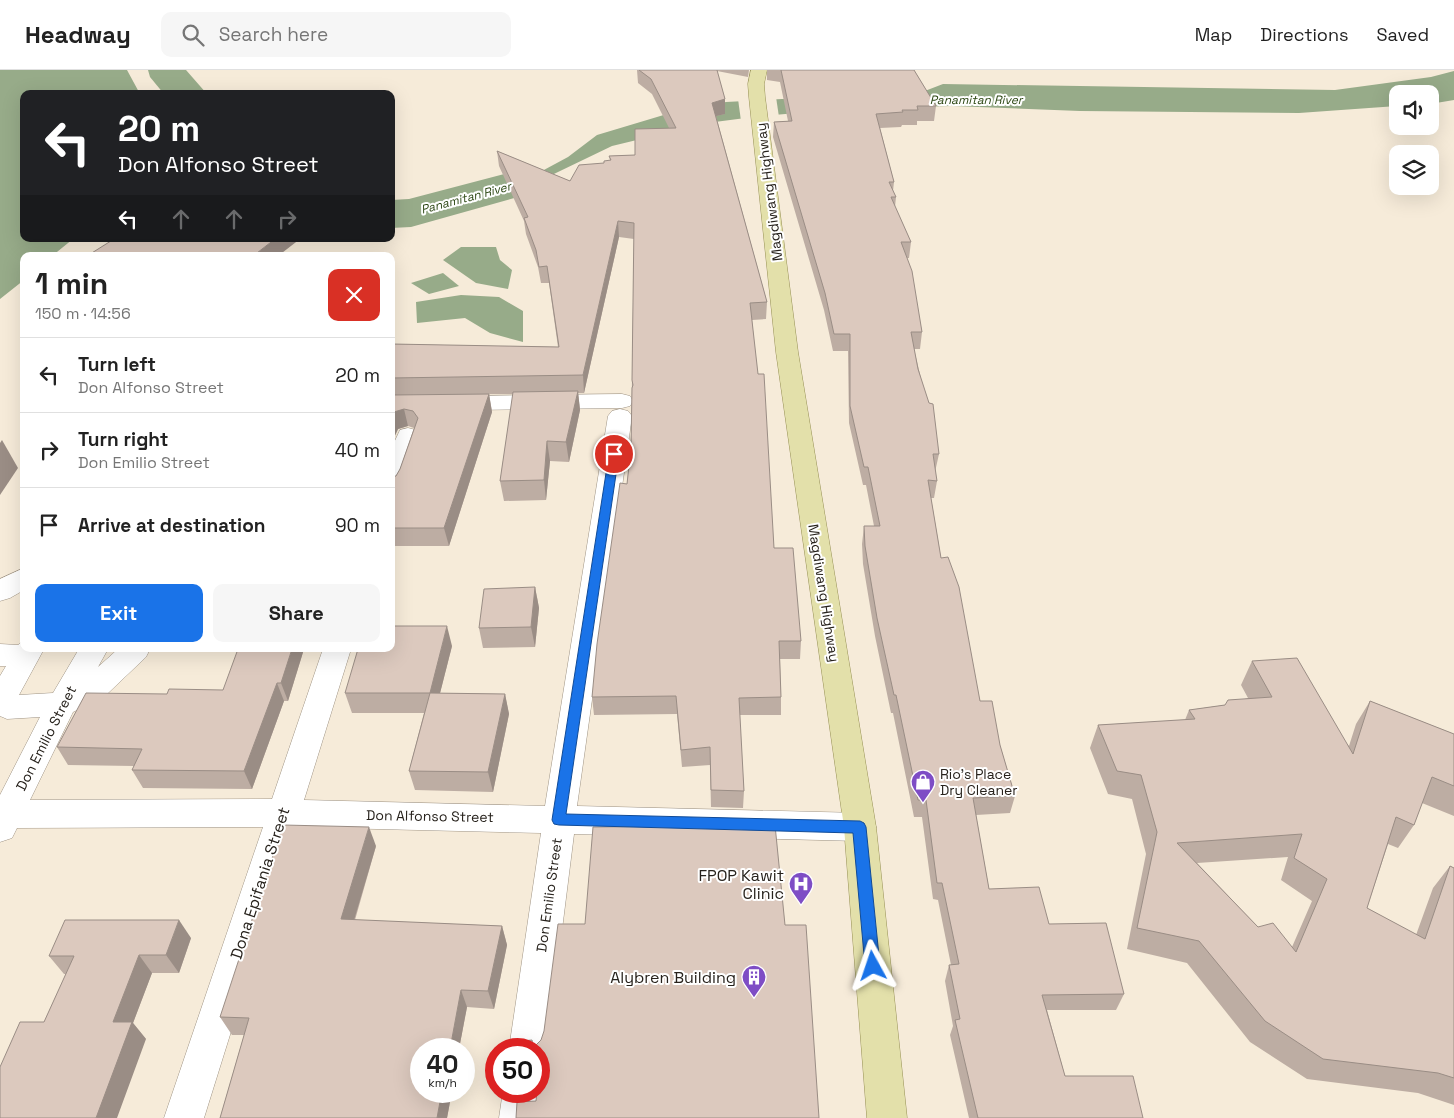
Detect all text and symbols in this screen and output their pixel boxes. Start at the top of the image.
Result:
search box [161,12,511,57]
text: Headway [25,19,131,50]
icon: search [179,21,207,49]
text: Search here [219,22,328,47]
text: Map [1195,23,1232,46]
text: Directions [1260,23,1349,46]
text: Saved [1377,23,1429,46]
map controls [1389,85,1439,195]
button: sound [1389,85,1439,135]
water label: Panamitan River [930,92,1024,108]
text: 20 m [118,107,200,151]
icon: left [35,110,100,175]
street label: Magdiwang Highway [752,122,786,262]
button: layers [1389,145,1439,195]
text: Don Alfonso Street [118,150,319,178]
water label: Panamitan River [419,178,514,218]
icon: left [114,205,142,233]
icon: ahead [167,205,195,233]
icon: ahead [220,205,248,233]
icon: right [273,205,301,233]
text: 1 min [35,264,108,303]
button: close [328,269,380,321]
text: 150 m · 14:56 [35,303,131,324]
text: Turn left [78,352,156,377]
icon: left [35,361,63,389]
text: 20 m [335,363,380,388]
text: Don Alfonso Street [78,377,224,398]
text: Turn right [78,427,168,452]
pin [593,433,635,475]
icon: right [35,436,63,464]
text: 40 m [335,438,380,463]
icon: arrive [600,440,628,468]
text: Don Emilio Street [78,452,210,473]
icon: arrive [35,511,63,539]
text: Arrive at destination [78,513,266,538]
text: 90 m [335,513,380,538]
street label: Magdiwang Highway [804,523,844,663]
button: Exit [35,584,203,642]
button: Share [213,584,380,642]
street label: Don Emilio Street [12,683,80,793]
place label: Rio’s Place Dry Cleaner [940,765,1018,799]
shop icon: Rio’s Place Dry Cleaner [910,769,936,803]
street label: Dona Epifania Street [225,804,295,962]
street label: Don Alfonso Street [366,806,494,826]
street label: Don Emilio Street [532,837,566,953]
place label: FPOP Kawit Clinic [698,865,784,904]
hospital icon: FPOP Kawit Clinic [788,871,814,905]
position arrow [846,939,898,991]
building icon: Alybren Building [741,964,767,998]
place label: Alybren Building [610,967,736,988]
speed limit sign: 50 [485,1038,550,1103]
text: 40 [426,1048,459,1080]
text: km/h [428,1075,457,1091]

